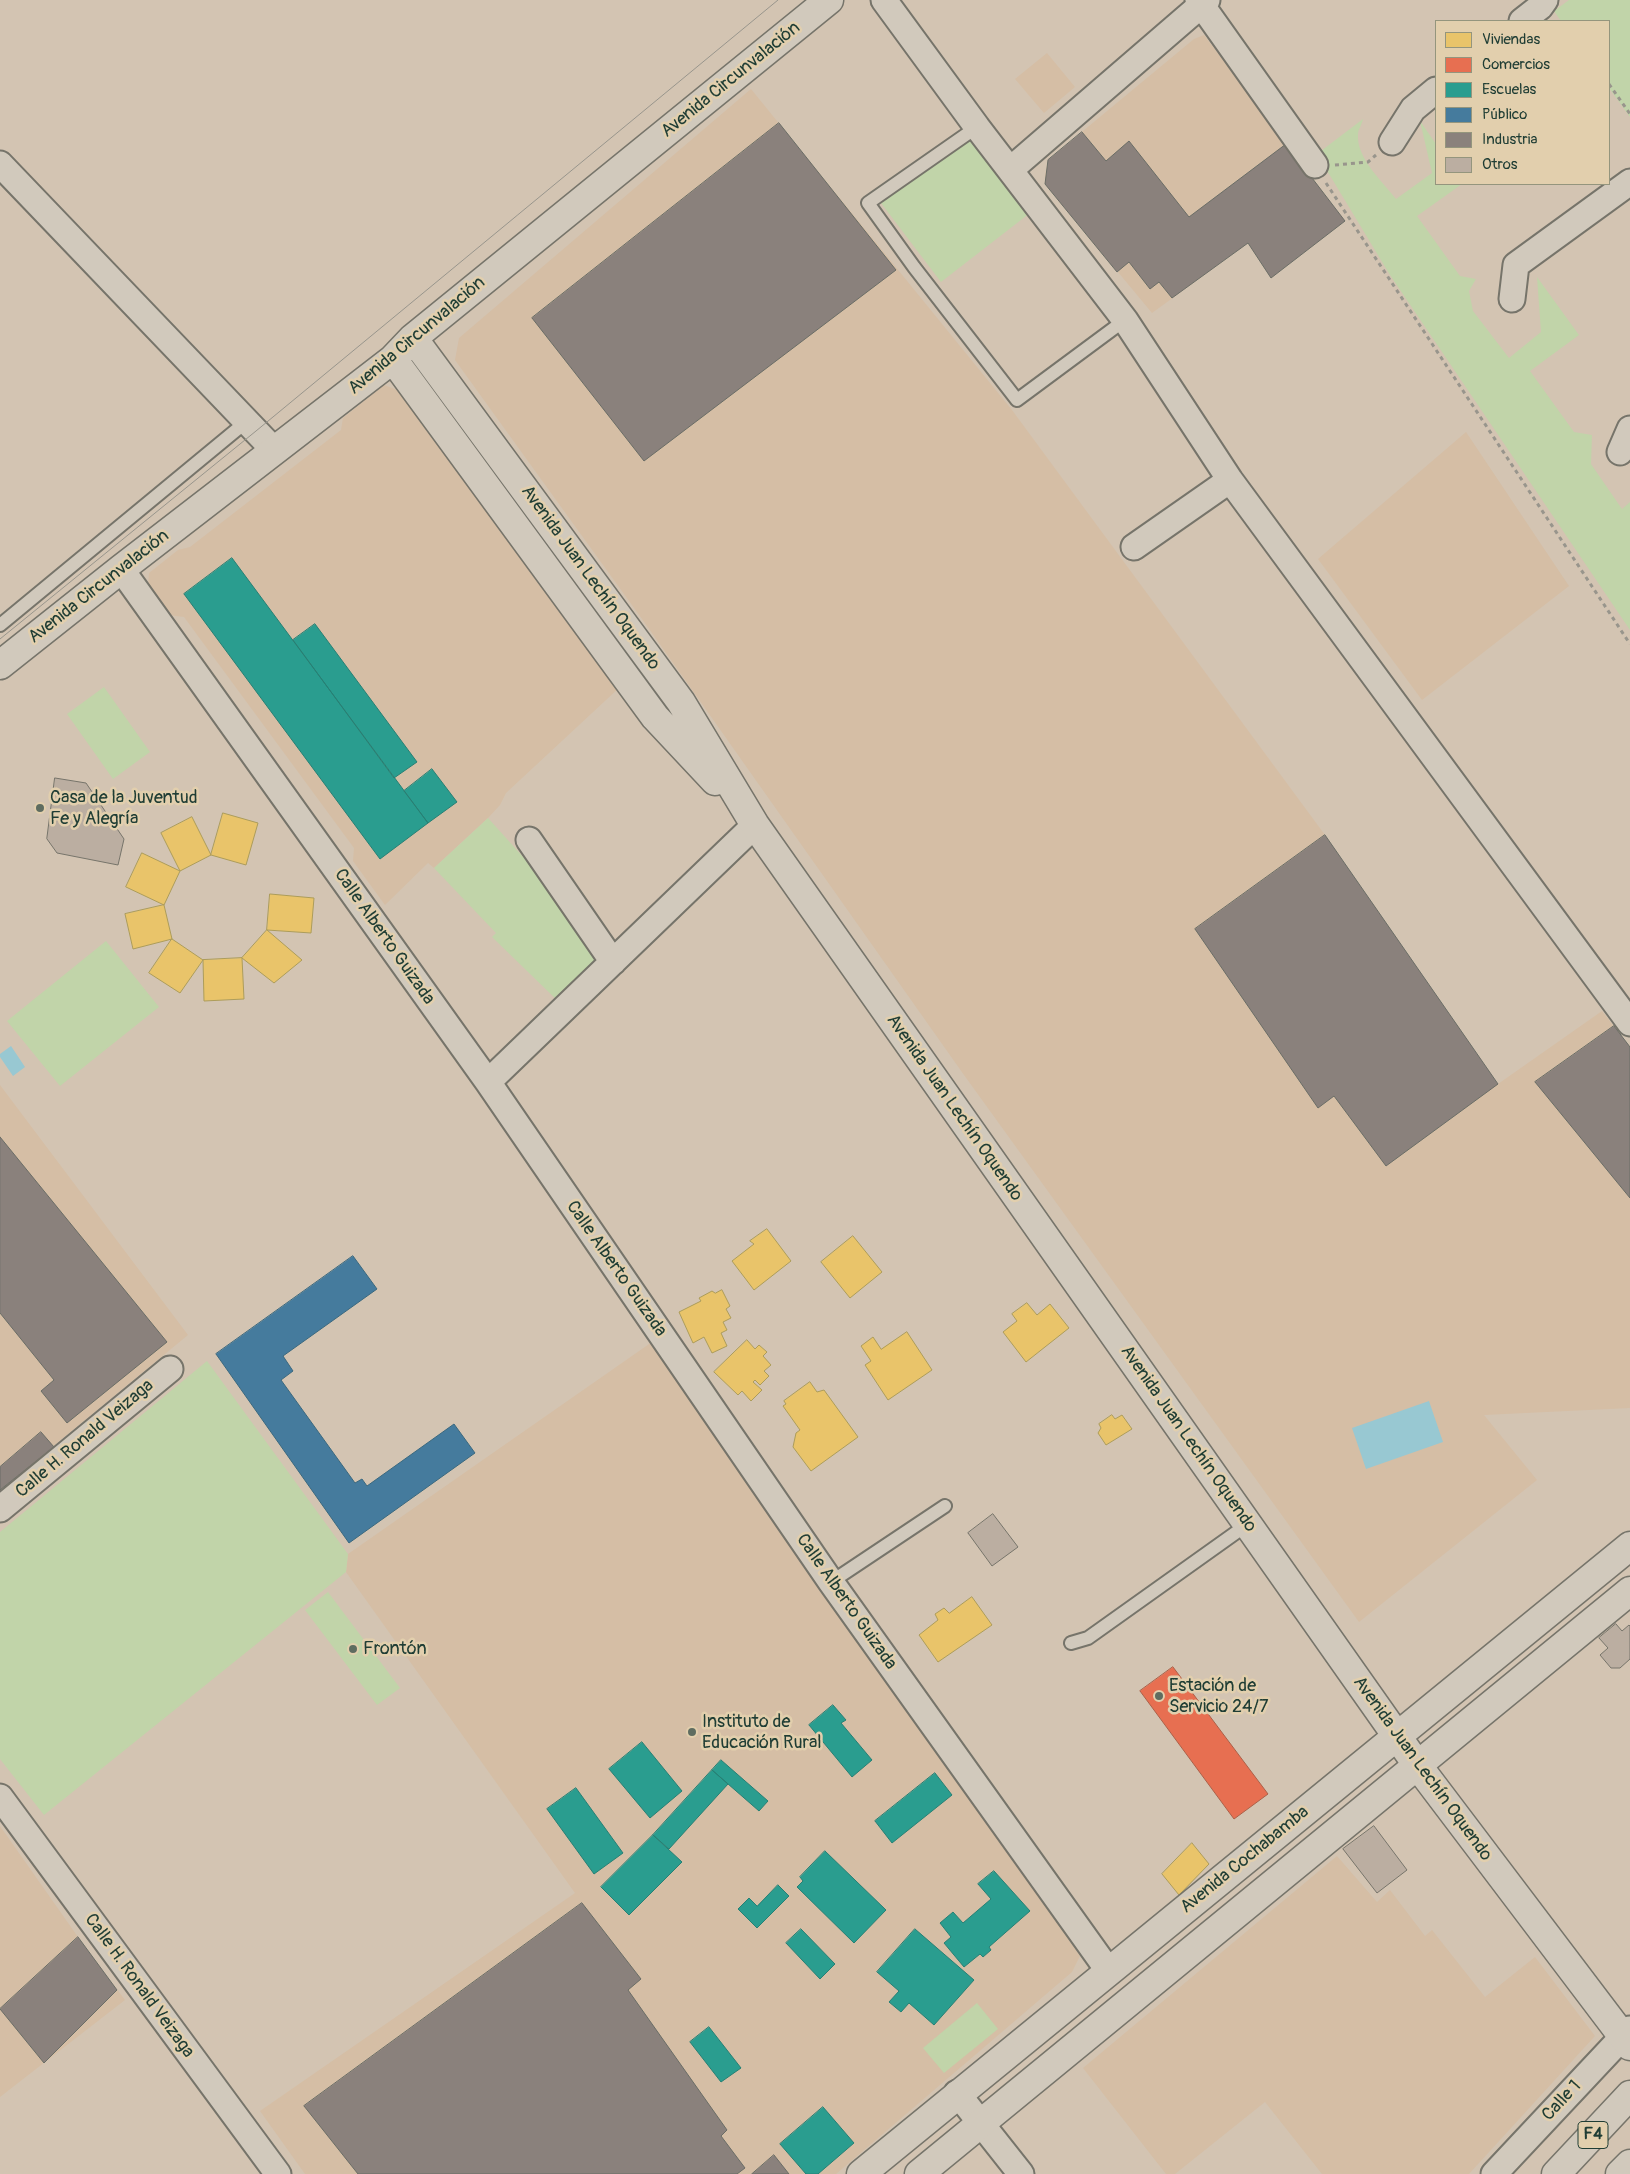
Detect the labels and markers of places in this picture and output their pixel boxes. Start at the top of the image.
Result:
place label: Casa de la Juventud Fe y Alegría [50,787,198,830]
marker: Casa de la Juventud Fe y Alegría [34,802,46,814]
place label: Frontón [363,1638,427,1660]
marker: Frontón [347,1643,359,1655]
place label: Estación de Servicio 24/7 [1169,1675,1269,1718]
marker: Estación de Servicio 24/7 [1153,1690,1165,1702]
place label: Instituto de Educación Rural [702,1711,822,1754]
marker: Instituto de Educación Rural [686,1726,698,1738]

